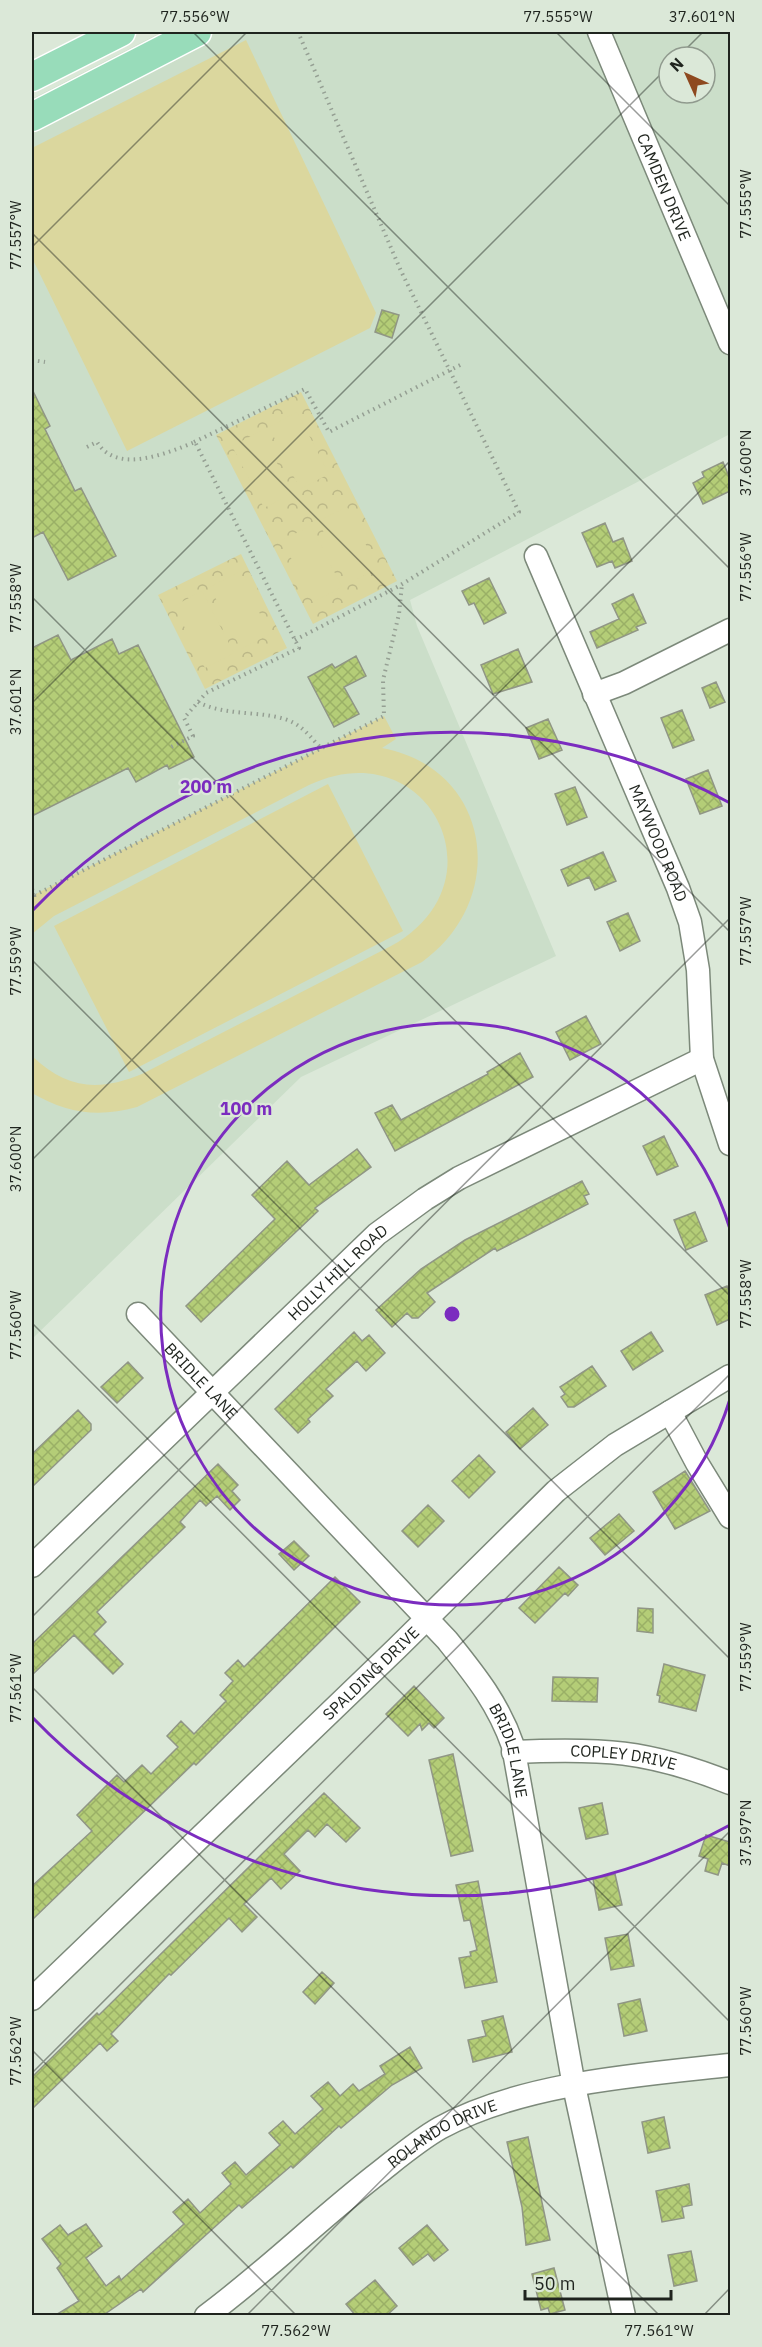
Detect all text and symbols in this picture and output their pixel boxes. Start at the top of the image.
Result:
text: 77.556°W [160,7,230,26]
text: 77.555°W [523,7,593,26]
text: 37.601°N [669,7,735,26]
north arrow [657,45,717,105]
text: N [665,53,688,76]
street label: CAMDEN DRIVE [633,130,696,244]
text: 77.555°W [736,169,755,239]
text: 77.557°W [6,200,25,270]
text: 37.600°N [736,430,755,496]
text: 77.556°W [736,532,755,602]
text: 77.558°W [6,563,25,633]
text: 37.601°N [6,669,25,735]
text: 200 m [180,775,232,798]
street label: MAYWOOD ROAD [625,781,692,904]
text: 77.557°W [736,896,755,966]
text: 77.559°W [6,926,25,996]
text: 100 m [220,1097,272,1120]
text: 37.600°N [6,1126,25,1192]
street label: HOLLY HILL ROAD [284,1220,391,1324]
text: 77.558°W [736,1259,755,1329]
text: 77.560°W [6,1290,25,1360]
centre of rings [442,1304,462,1324]
street label: BRIDLE LANE [160,1338,242,1423]
street label: SPALDING DRIVE [318,1622,423,1724]
text: 77.559°W [736,1622,755,1692]
text: 77.561°W [6,1653,25,1723]
street label: BRIDLE LANE [485,1699,532,1799]
street label: COPLEY DRIVE [570,1740,679,1774]
text: 37.597°N [736,1800,755,1866]
text: 77.560°W [736,1986,755,2056]
text: 77.562°W [6,2016,25,2086]
street label: ROLANDO DRIVE [383,2094,500,2172]
scale bar [525,2263,670,2301]
text: 50 m [534,2272,576,2295]
text: 77.562°W [261,2321,331,2340]
text: 77.561°W [624,2321,694,2340]

